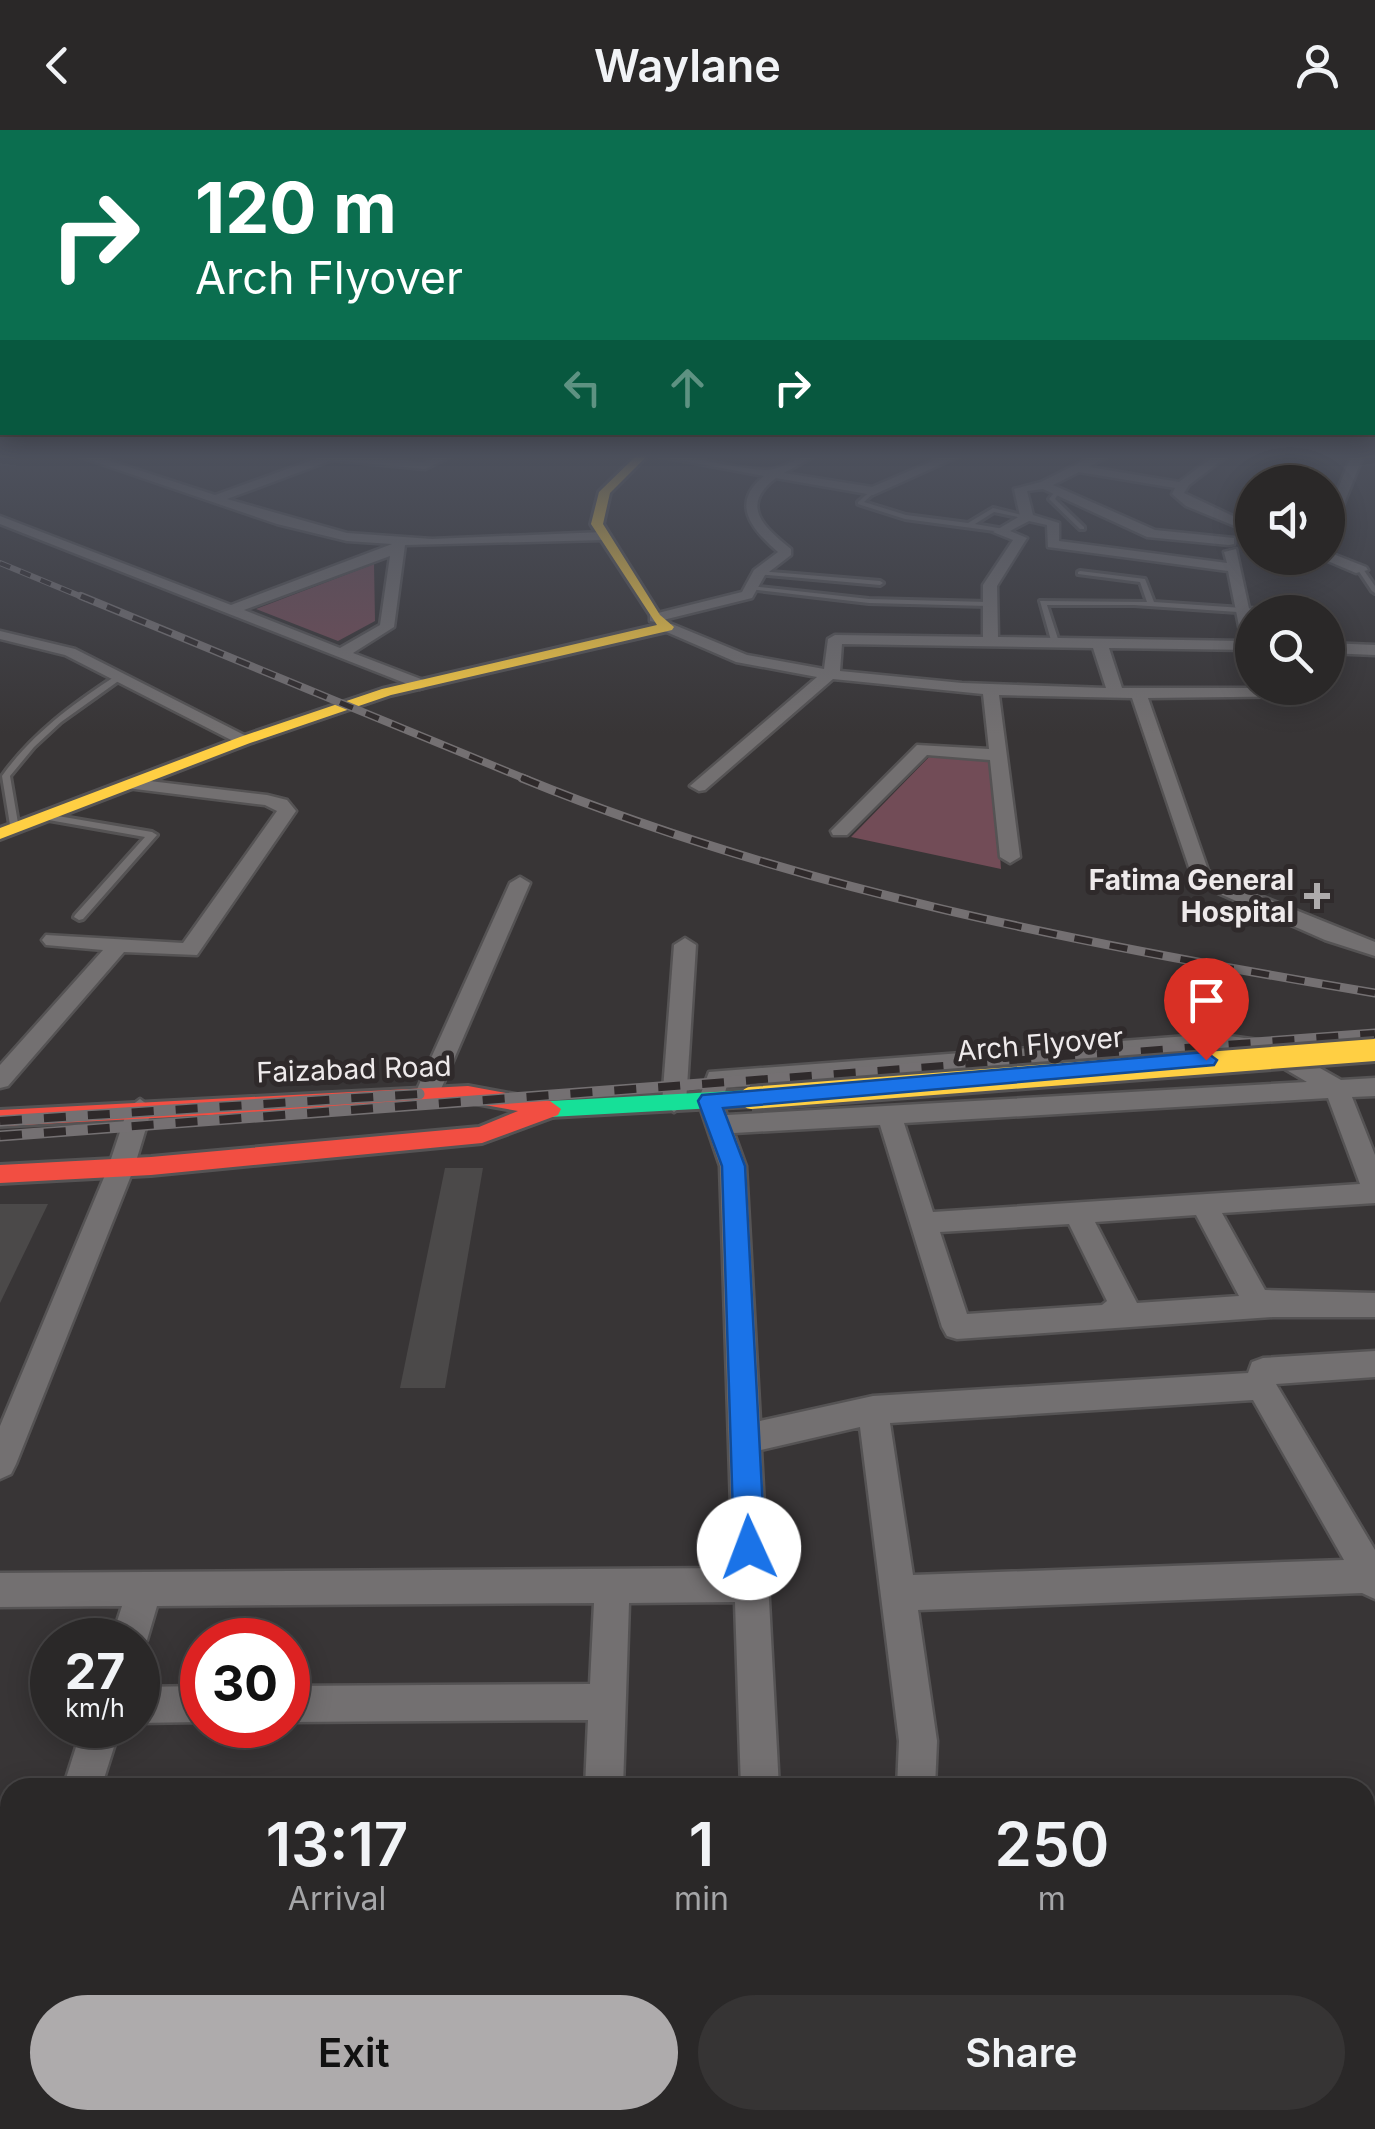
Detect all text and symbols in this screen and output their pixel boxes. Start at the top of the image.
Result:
icon: back [30,38,85,93]
text: Waylane [594,38,781,93]
icon: person [1290,38,1345,93]
text: 120 m [195,165,397,250]
icon: right [30,170,160,300]
text: Arch Flyover [195,250,463,305]
icon: left [555,360,610,415]
icon: ahead [660,360,715,415]
icon: right [765,360,820,415]
map controls [1235,465,1345,705]
button: sound [1235,465,1345,575]
button: search [1235,595,1345,705]
place label: Fatima General Hospital [1089,863,1294,929]
marker: Fatima General Hospital [1304,883,1330,909]
pin [1164,958,1249,1061]
icon: arrive [1179,973,1234,1028]
street label: Arch Flyover [955,1020,1125,1068]
street label: Faizabad Road [256,1049,452,1089]
position arrow [697,1496,801,1600]
speed limit sign: 30 [180,1618,310,1748]
text: 27 [65,1641,125,1701]
text: km/h [65,1693,125,1723]
text: 13:17 [266,1808,408,1880]
text: 1 [689,1808,714,1880]
text: 250 [995,1808,1109,1880]
text: Arrival [288,1879,386,1918]
text: min [674,1879,729,1918]
text: m [1038,1879,1066,1918]
button: Exit [30,1995,678,2110]
button: Share [698,1995,1345,2110]

